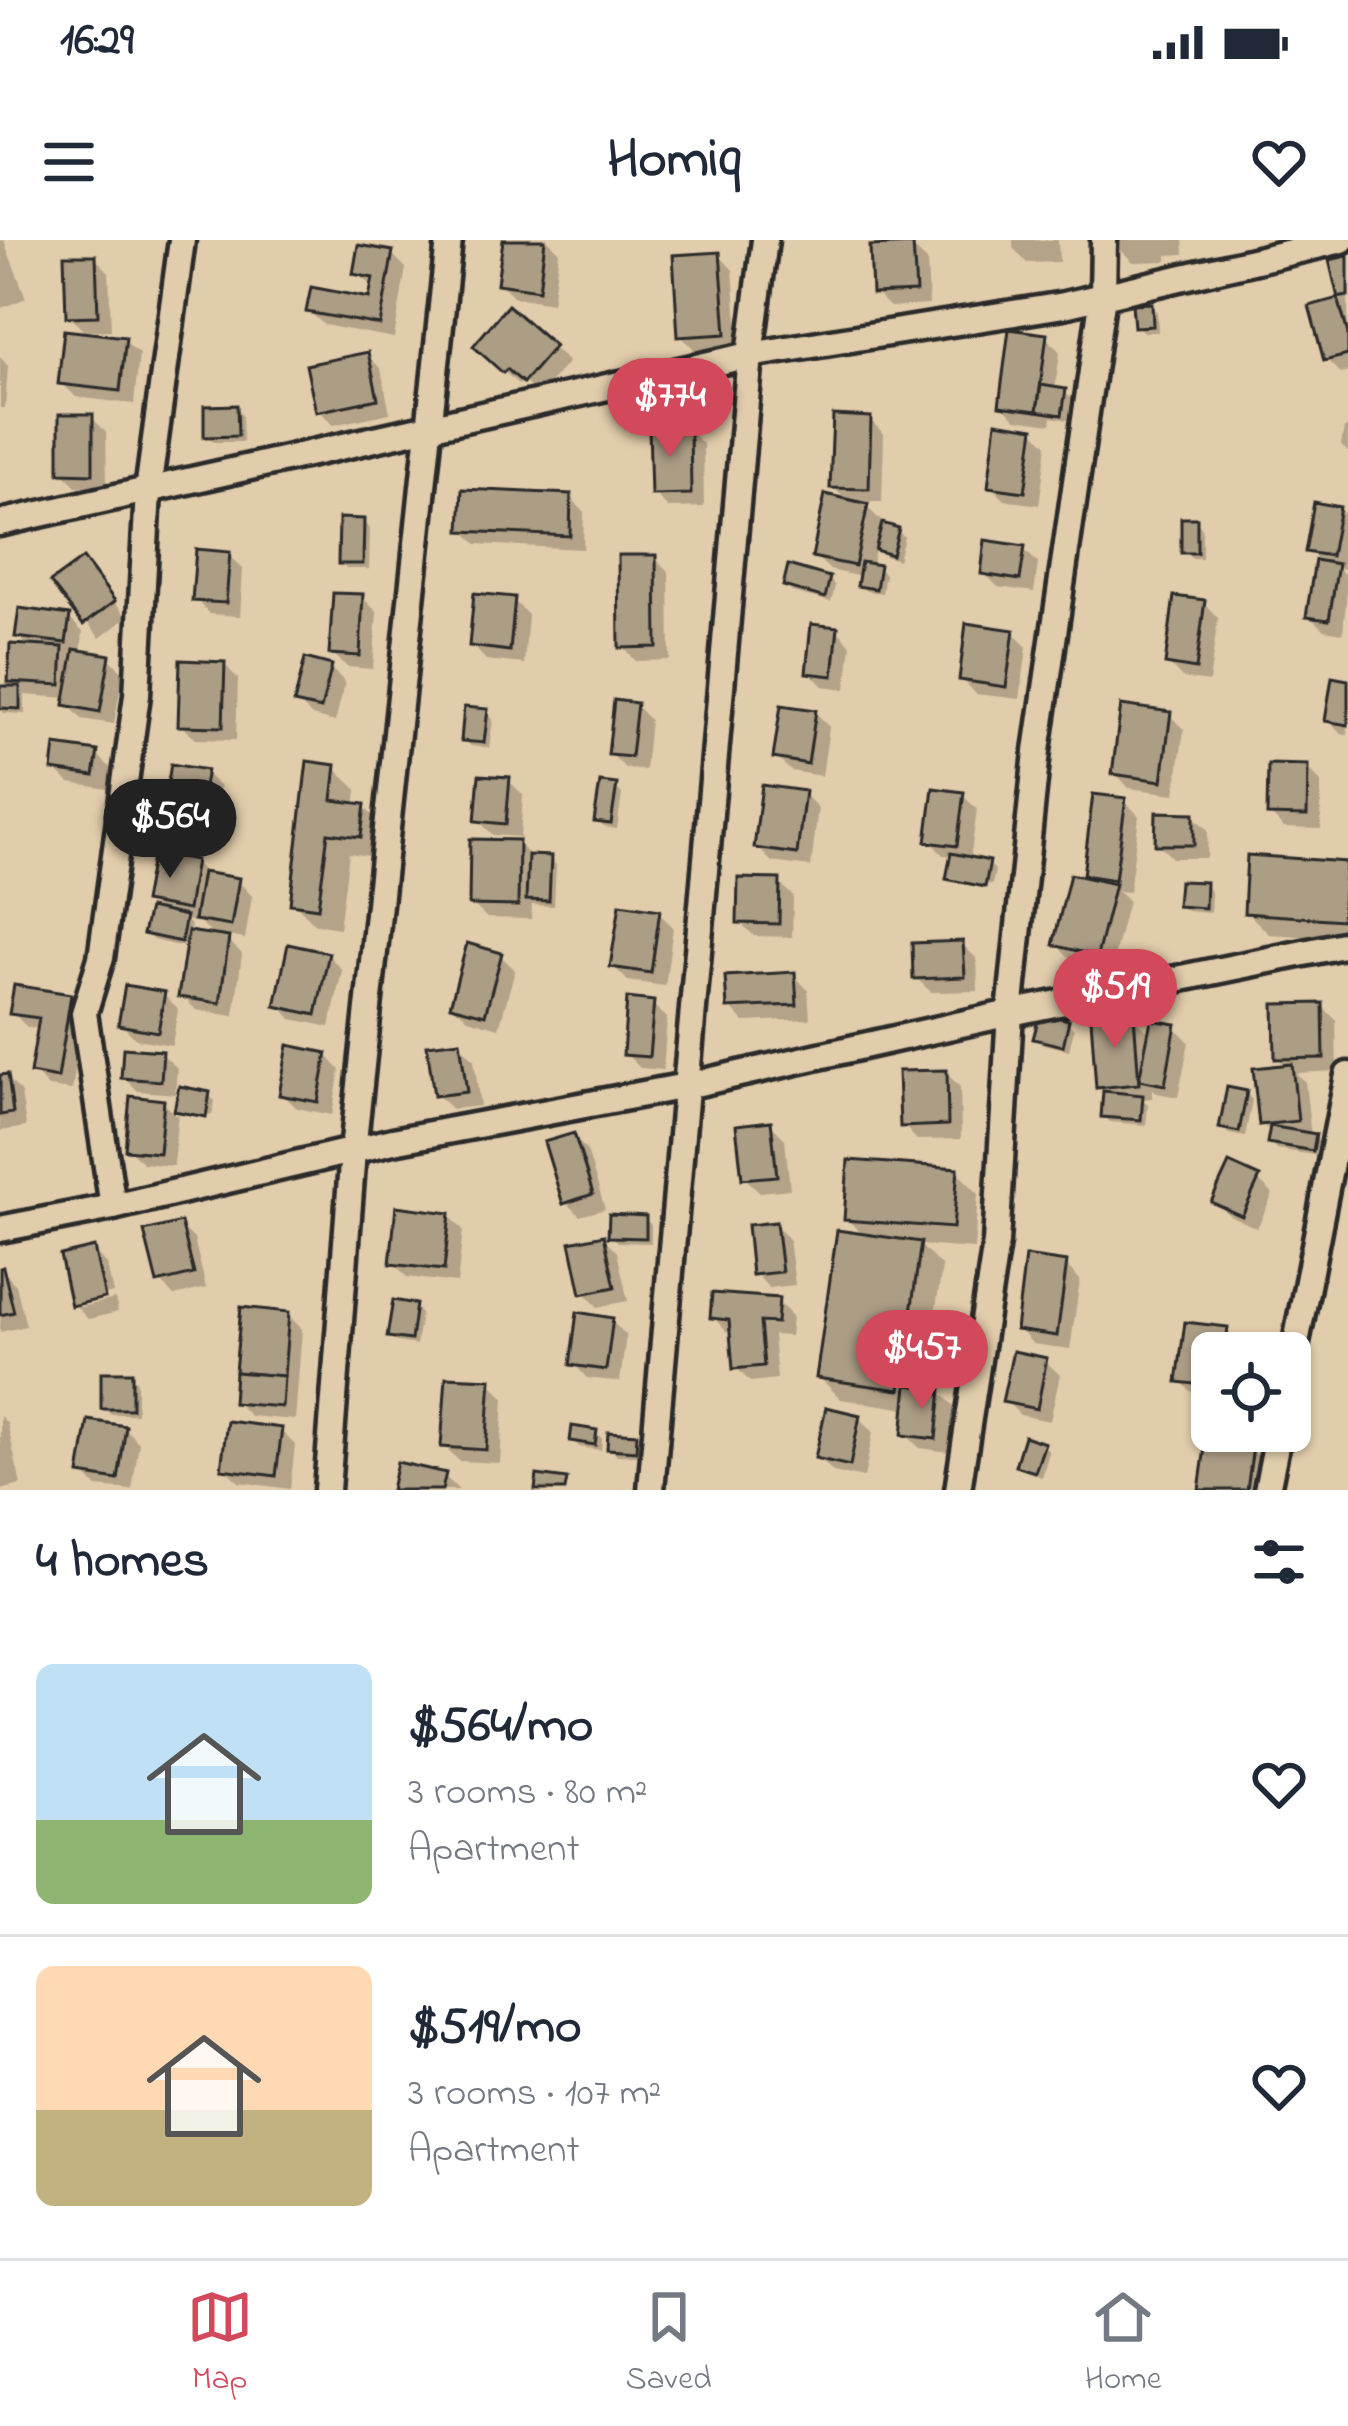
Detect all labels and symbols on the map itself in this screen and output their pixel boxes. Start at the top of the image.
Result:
pin: $774 [599,358,741,460]
pin: $564 [99,779,241,881]
pin: $519 [1044,949,1186,1051]
pin: $457 [851,1310,993,1412]

